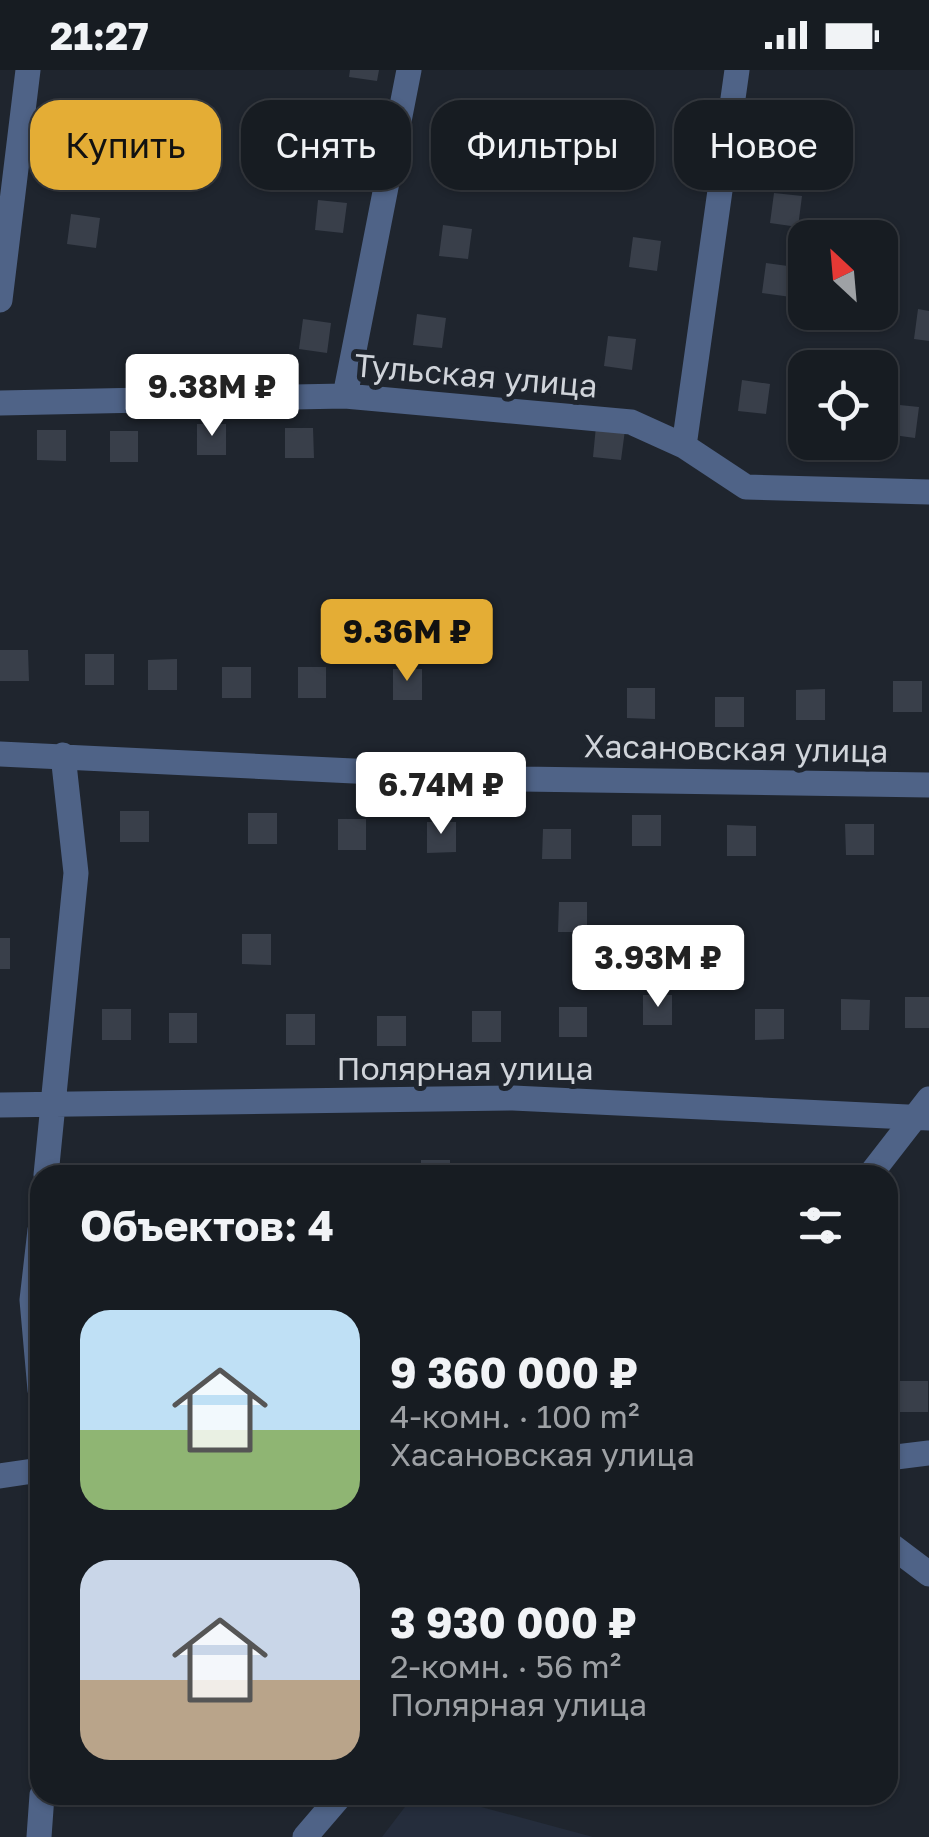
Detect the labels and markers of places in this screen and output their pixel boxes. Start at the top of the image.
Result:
pin: 9.38M ₽ [120,354,304,439]
pin: 9.36M ₽ [315,599,499,684]
pin: 6.74M ₽ [349,752,533,837]
pin: 3.93M ₽ [566,925,750,1010]

